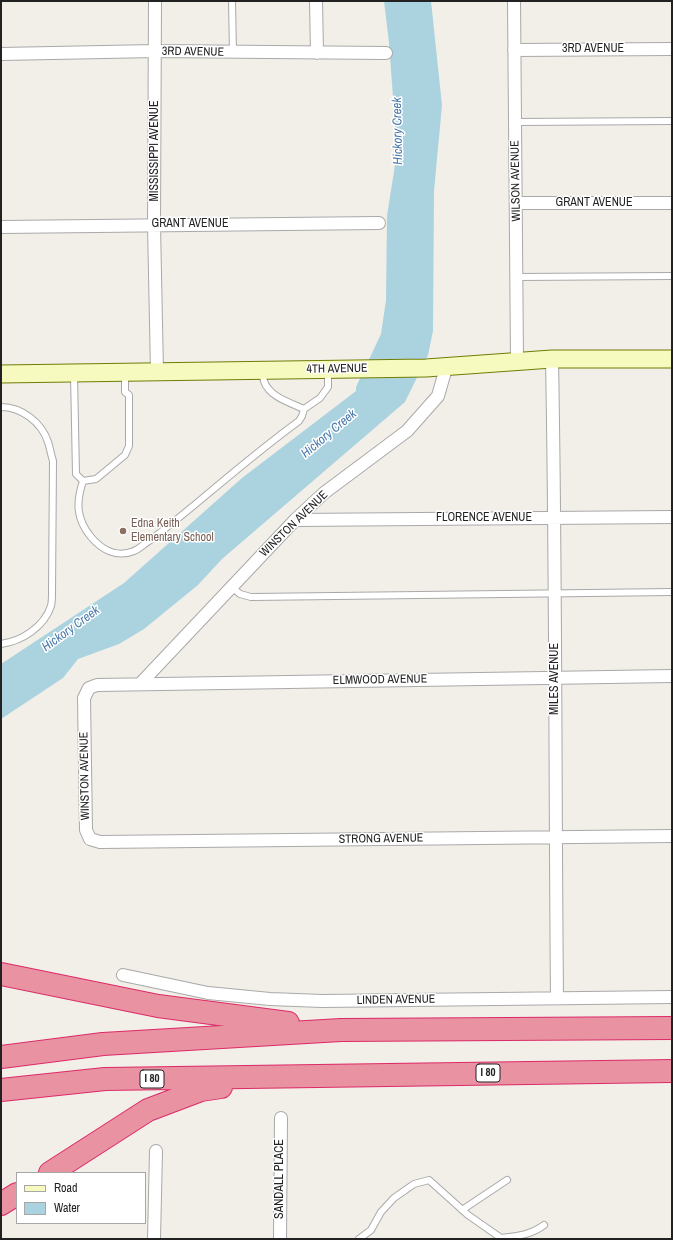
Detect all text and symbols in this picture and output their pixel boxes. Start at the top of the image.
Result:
street label: 3RD AVENUE [562,42,624,56]
street label: 3RD AVENUE [162,44,224,60]
water label: Hickory Creek [390,97,406,165]
street label: MISSISSIPPI AVENUE [148,100,162,202]
street label: WILSON AVENUE [508,140,524,222]
street label: GRANT AVENUE [556,196,632,210]
street label: GRANT AVENUE [152,217,228,231]
street label: 4TH AVENUE [306,361,368,377]
water label: Hickory Creek [298,406,360,462]
street label: WINSTON AVENUE [257,488,331,560]
street label: FLORENCE AVENUE [436,511,532,525]
place label: Edna Keith Elementary School [131,517,214,545]
marker: Edna Keith Elementary School [118,526,128,536]
water label: Hickory Creek [39,603,103,655]
street label: MILES AVENUE [548,643,562,715]
street label: ELMWOOD AVENUE [333,672,427,688]
street label: WINSTON AVENUE [77,731,93,821]
street label: STRONG AVENUE [339,831,423,847]
street label: LINDEN AVENUE [357,992,435,1008]
road number: I 80 [476,1064,500,1082]
road number: I 80 [140,1070,164,1088]
street label: SANDALL PLACE [273,1139,287,1219]
legend [16,1172,146,1224]
text: Road [54,1180,78,1196]
text: Water [54,1200,80,1216]

